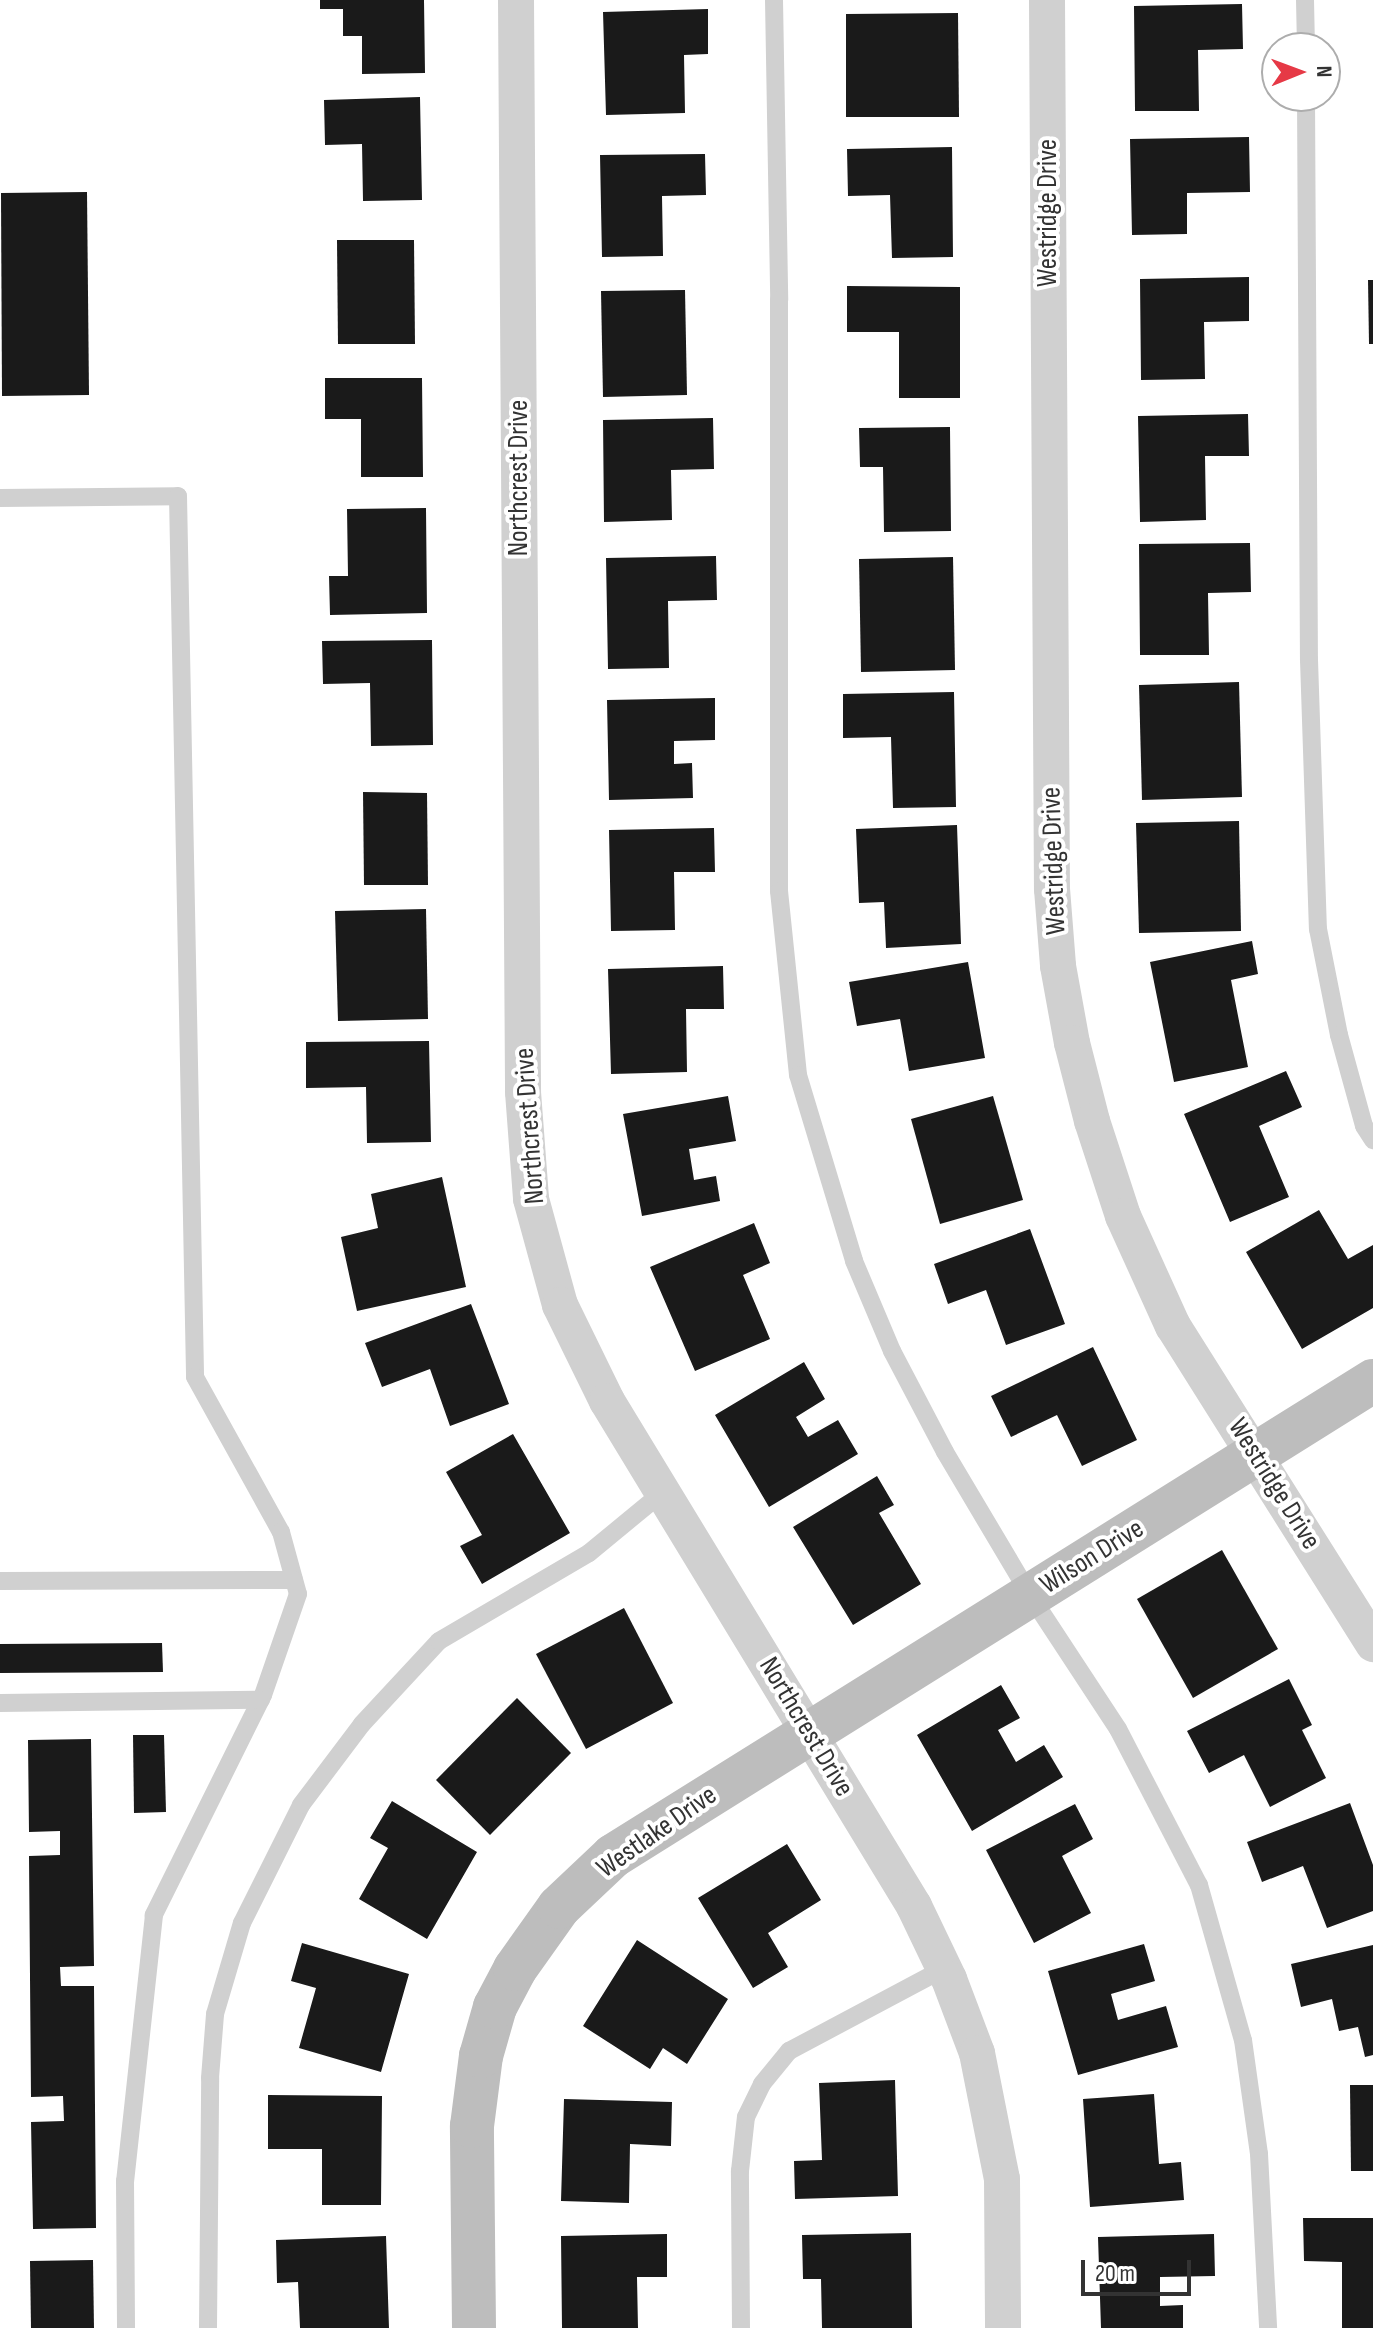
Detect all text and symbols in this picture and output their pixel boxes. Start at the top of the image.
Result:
north arrow [1261,32,1341,112]
text: N [1310,65,1337,78]
street label: Westridge Drive [1031,139,1065,287]
street label: Northcrest Drive [502,400,536,556]
street label: Westridge Drive [1035,786,1073,936]
street label: Northcrest Drive [508,1047,552,1205]
street label: Westridge Drive [1220,1412,1328,1556]
street label: Wilson Drive [1034,1512,1150,1602]
street label: Northcrest Drive [751,1651,861,1803]
street label: Westlake Drive [591,1779,723,1885]
scale bar [1085,2244,1195,2294]
text: 20 m [1095,2259,1135,2288]

